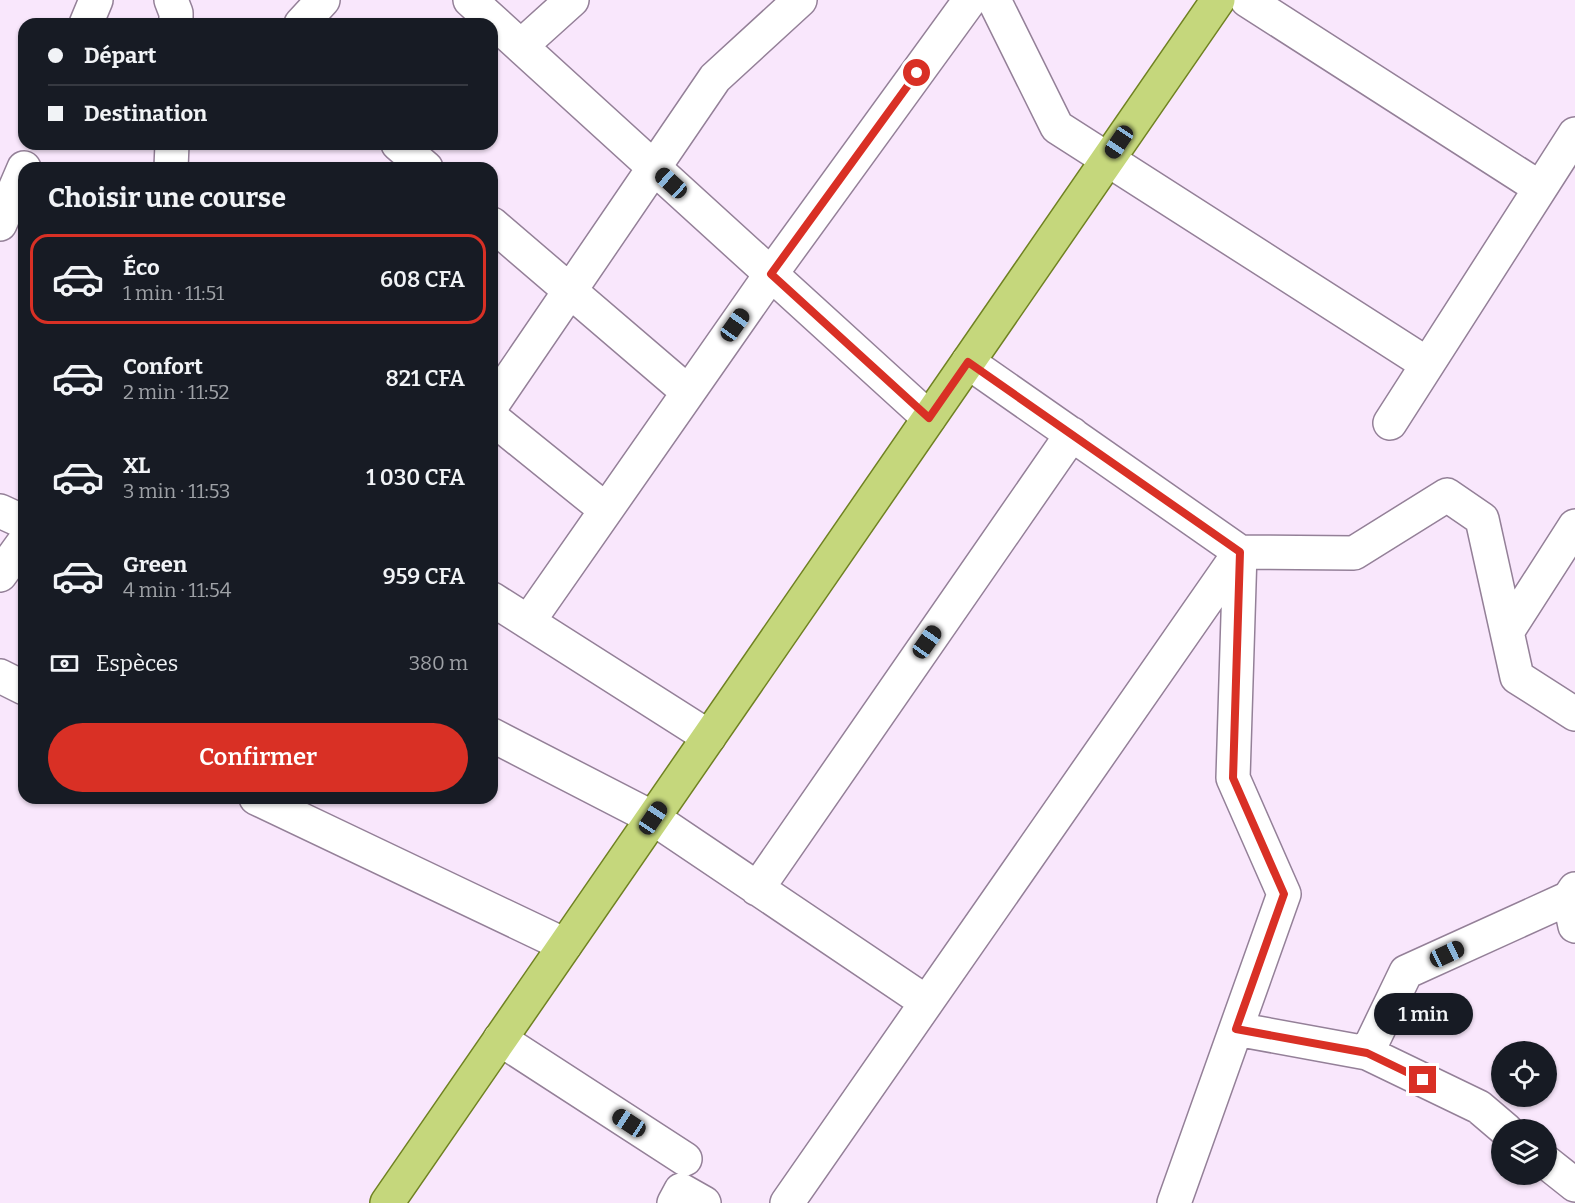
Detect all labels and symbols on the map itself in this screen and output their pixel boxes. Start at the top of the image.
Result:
route start [903,59,930,86]
car [1101,122,1137,162]
car [652,164,690,202]
car [717,305,753,345]
car [909,622,945,662]
car [635,798,671,838]
car [1427,938,1467,970]
callout: 1 min [1374,993,1472,1035]
route end [1409,1066,1436,1093]
car [609,1106,649,1140]

